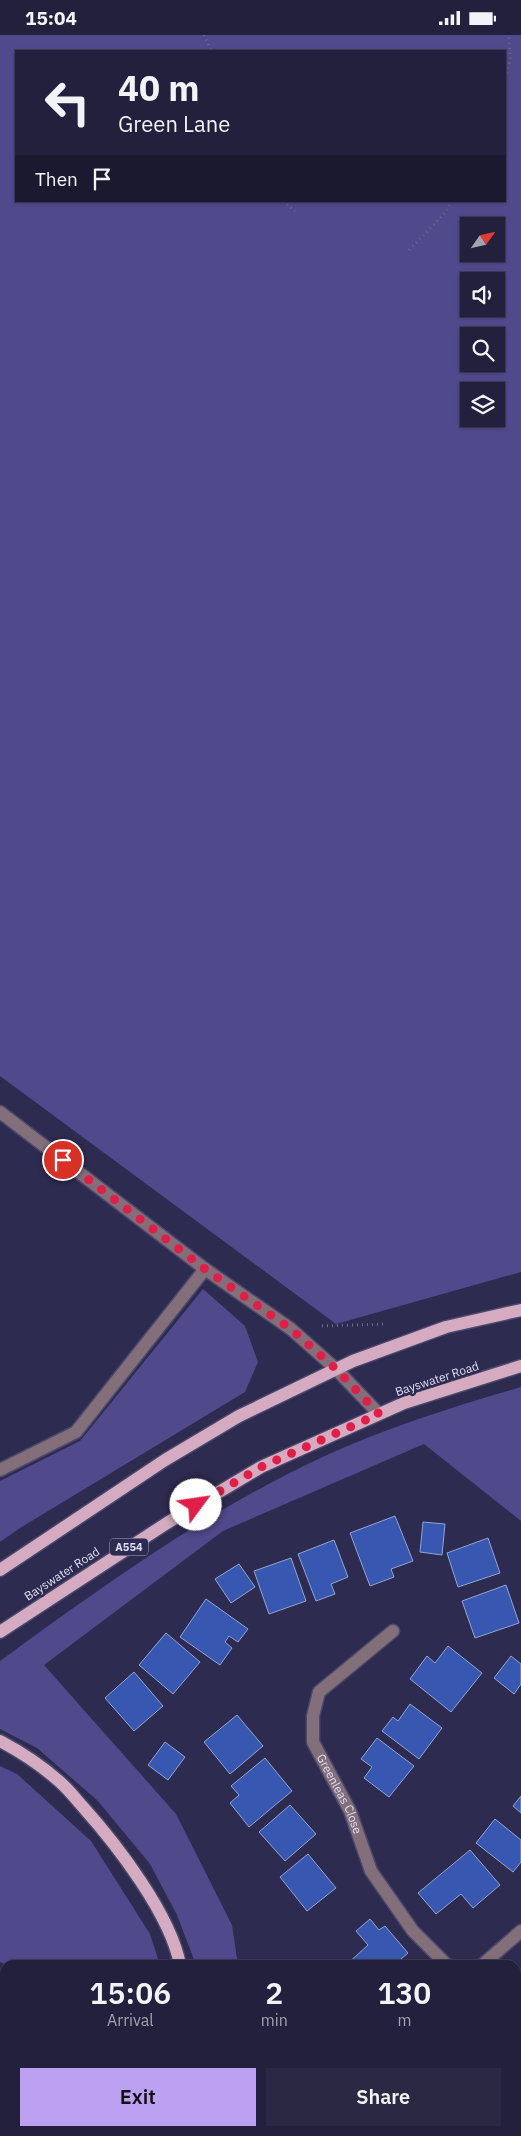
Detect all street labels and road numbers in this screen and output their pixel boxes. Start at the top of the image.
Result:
street label: Bayswater Road [393,1358,481,1399]
road number: A554 [110,1539,148,1555]
street label: Bayswater Road [21,1544,102,1604]
street label: Greenleas Close [314,1751,366,1836]

